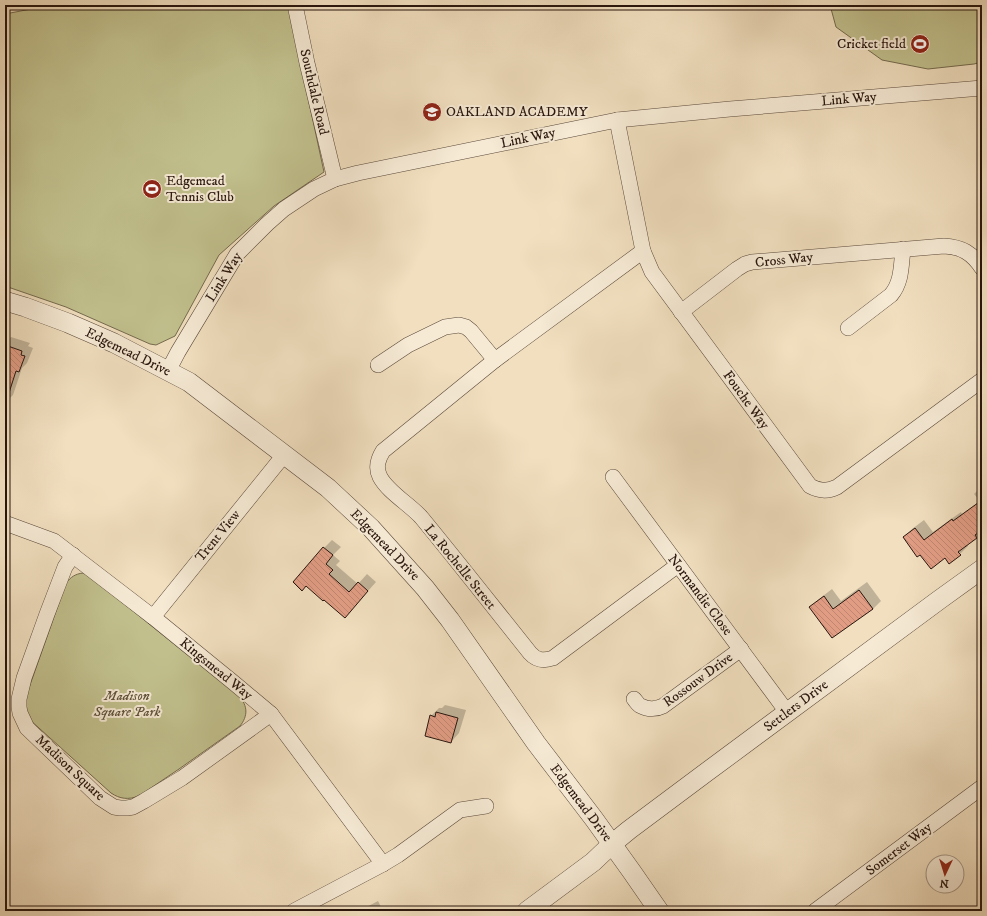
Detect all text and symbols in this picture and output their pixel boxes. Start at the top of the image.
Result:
sports icon: Cricket field [909,33,931,55]
place label: Cricket field [837,35,906,53]
street label: Southdale Road [295,47,333,137]
street label: Link Way [821,88,878,110]
school or university icon: OAKLAND ACADEMY [421,101,443,123]
place label: OAKLAND ACADEMY [446,103,588,121]
street label: Link Way [499,123,557,153]
place label: Edgemead Tennis Club [166,172,234,206]
sports icon: Edgemead Tennis Club [141,178,163,200]
street label: Link Way [202,248,247,305]
street label: Cross Way [754,248,814,272]
street label: Edgemead Drive [82,324,174,381]
street label: Fouche Way [719,367,774,433]
street label: Edgemead Drive [346,505,424,585]
street label: Trent View [191,506,245,566]
street label: La Rochelle Street [420,521,500,614]
street label: Normandie Close [664,551,737,639]
street label: Kingsmead Way [176,634,257,704]
street label: Rossouw Drive [660,648,737,711]
street label: Settlers Drive [760,676,832,736]
park label: Madison Square Park [93,687,161,721]
street label: Madison Square [31,731,109,805]
street label: Edgemead Drive [546,760,616,846]
street label: Somerset Way [862,818,936,880]
north arrow [925,854,965,894]
text: N [939,876,949,890]

